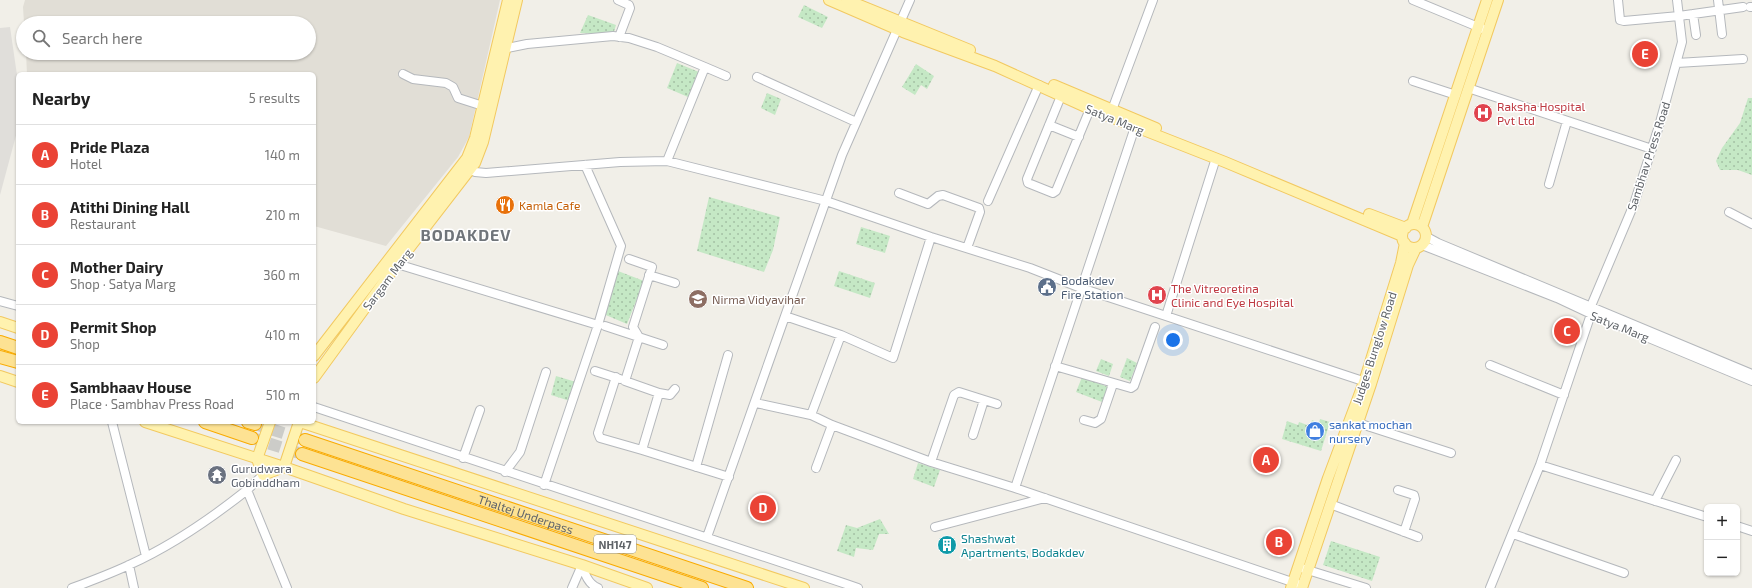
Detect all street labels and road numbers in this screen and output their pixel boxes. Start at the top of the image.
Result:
street label: Sambhav Press Road [1624,100,1672,212]
street label: Satya Marg [1084,101,1147,137]
street label: Sargam Marg [359,245,415,312]
street label: Judges Bunglow Road [1349,290,1399,406]
street label: Satya Marg [1589,308,1652,344]
street label: Thaltej Underpass [476,492,575,536]
road number: NH147 [594,535,636,553]

